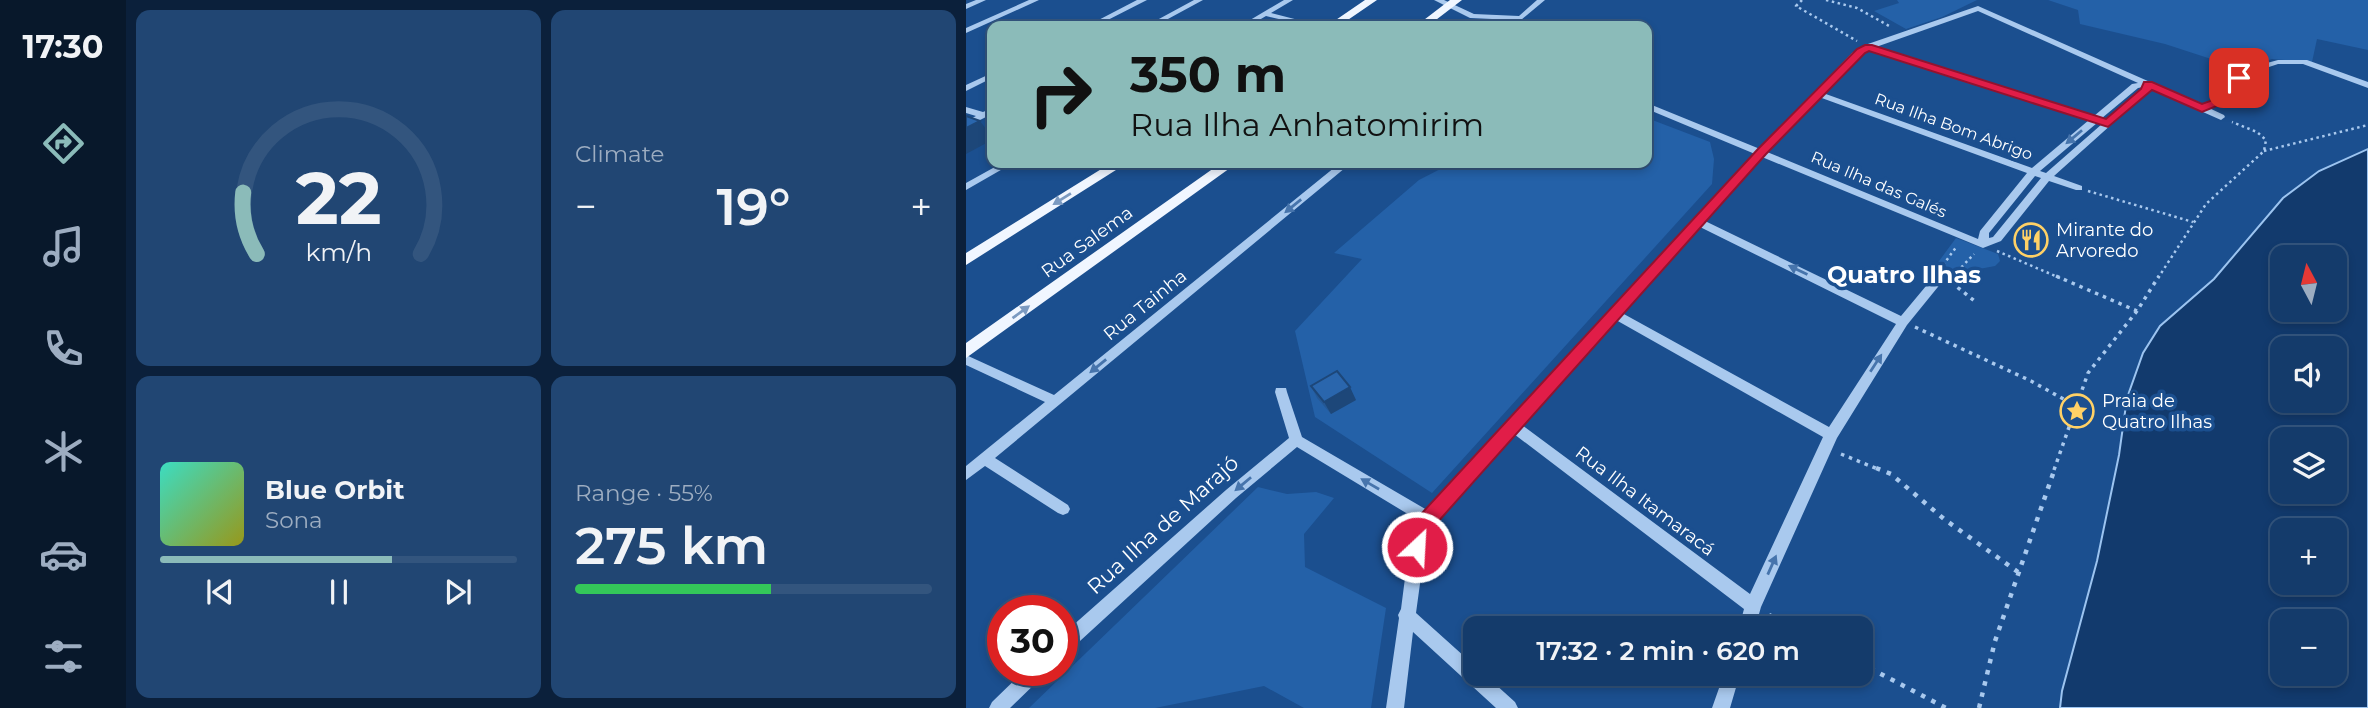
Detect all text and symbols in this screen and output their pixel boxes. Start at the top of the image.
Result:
text: 17:30 [23,27,103,66]
text: 350 m [1130,45,1286,104]
pin [2209,48,2269,108]
icon: right [1015,49,1106,140]
icon: arrive [2220,59,2258,97]
street label: Rua Ilha Bom Abrigo [1872,89,2035,164]
text: Rua Ilha Anhatomirim [1130,105,1484,144]
icon: directions [39,119,88,168]
one-way arrow [2065,129,2082,144]
text: Climate [575,140,664,168]
street label: Rua Ilha das Galés [1808,147,1950,222]
text: 22 [296,154,381,242]
text: 19° [716,175,791,238]
text: − [575,183,597,230]
text: + [910,183,932,230]
one-way arrow [1052,193,1072,206]
one-way arrow [1285,198,1302,213]
street label: Rua Salema [1037,201,1137,283]
place label: Mirante do Arvoredo [2056,219,2153,262]
restaurant icon: Mirante do Arvoredo [2012,221,2050,259]
icon: music [39,222,88,271]
text: km/h [305,237,372,267]
north arrow [2270,245,2347,322]
map controls [2270,245,2347,686]
district label: Quatro Ilhas [1827,260,1981,289]
street label: Rua Tainha [1099,265,1191,345]
one-way arrow [1788,265,1808,276]
one-way arrow [1012,305,1031,319]
icon: phone [39,324,88,373]
button: sound [2270,336,2347,413]
one-way arrow [1870,354,1883,373]
one-way arrow [1090,358,1108,373]
place label: Praia de Quatro Ilhas [2102,390,2212,433]
place icon: Praia de Quatro Ilhas [2058,392,2096,430]
icon: climate [39,427,88,476]
button: layers [2270,427,2347,504]
street label: Rua Ilha Itamaracá [1571,441,1719,561]
street label: Rua Ilha de Marajó [1082,450,1243,599]
text: Blue Orbit [265,474,404,506]
one-way arrow [1234,476,1252,492]
one-way arrow [1360,478,1379,490]
text: Range · 55% [575,479,713,507]
text: Sona [265,506,323,534]
position arrow [1380,510,1454,584]
text: 275 km [575,514,768,577]
button: + [2270,518,2347,595]
icon: car [39,530,88,579]
one-way arrow [1766,555,1778,575]
icon: previous [201,573,239,611]
icon: pause [320,573,358,611]
icon: next [439,573,477,611]
speed limit sign: 30 [987,595,1078,686]
button: − [2270,609,2347,686]
icon: filters [39,632,88,681]
text: 17:32 · 2 min · 620 m [1536,635,1800,667]

